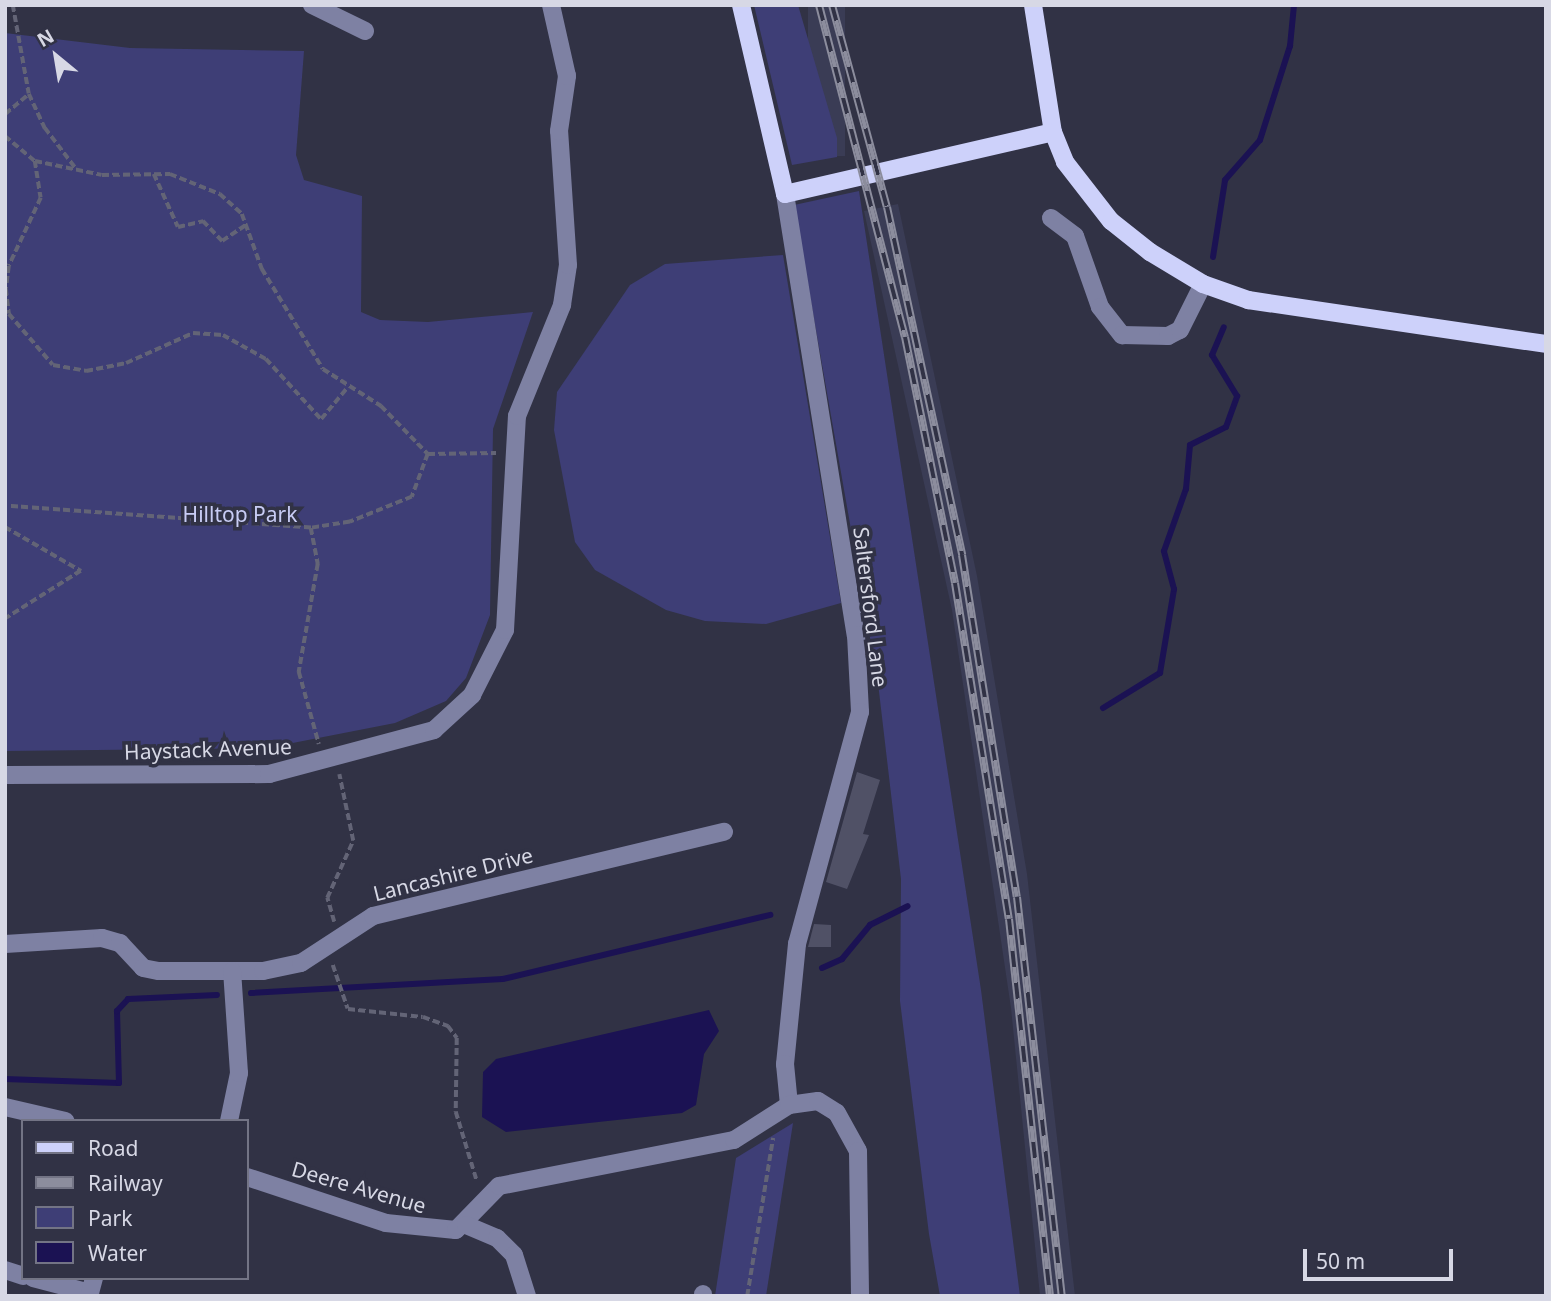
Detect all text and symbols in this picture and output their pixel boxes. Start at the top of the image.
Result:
north arrow [21,21,91,91]
text: N [32,23,59,53]
park label: Hilltop Park [183,501,297,527]
street label: Saltersford Lane [849,526,893,688]
street label: Haystack Avenue [124,733,292,765]
street label: Lancashire Drive [371,842,535,906]
legend [21,1119,248,1280]
text: Road [88,1134,138,1162]
street label: Deere Avenue [289,1156,429,1218]
text: Railway [88,1169,163,1197]
text: Park [88,1204,132,1232]
scale bar [1306,1234,1456,1278]
text: Water [88,1239,147,1267]
text: 50 m [1316,1247,1365,1275]

